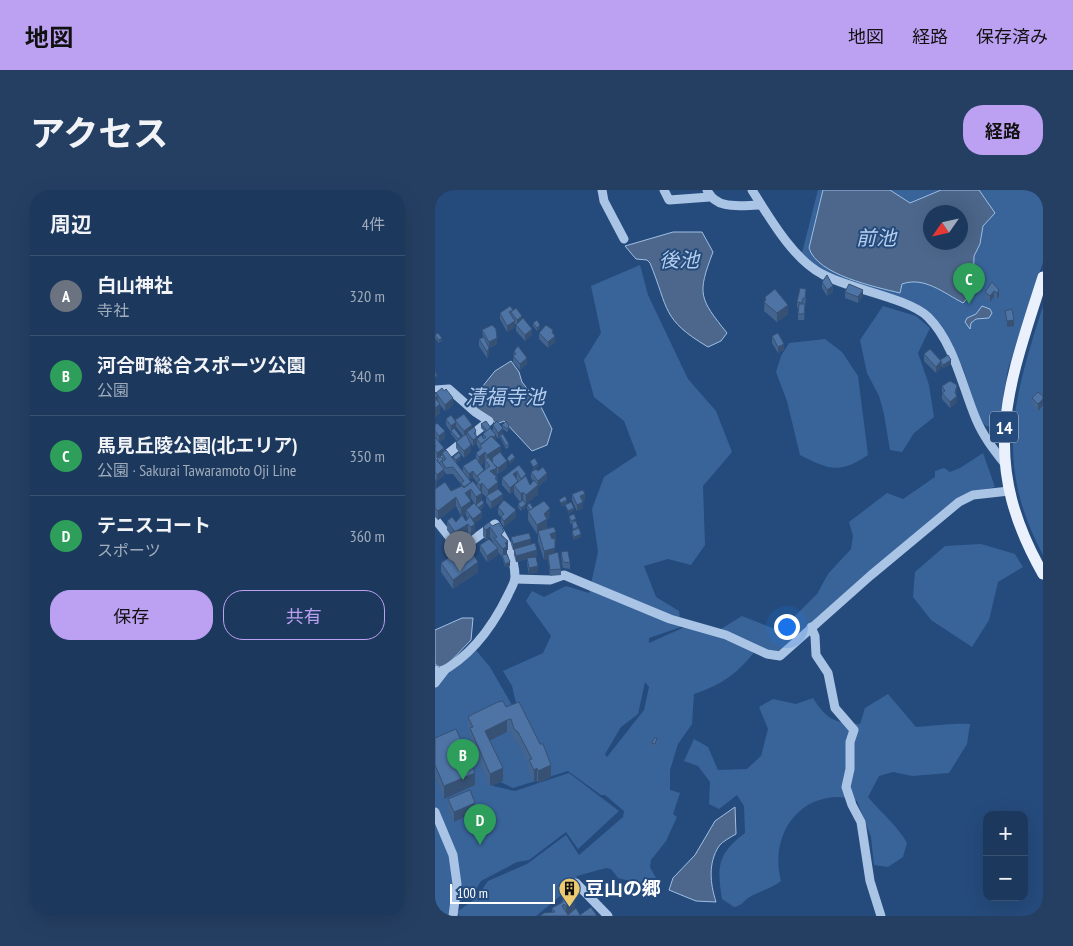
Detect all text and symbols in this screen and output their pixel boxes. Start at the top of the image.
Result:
text: 地図 [25,22,73,53]
text: 地図 [848,25,884,48]
text: 経路 [912,25,948,48]
text: 保存済み [976,25,1048,48]
button: 経路 [963,105,1043,155]
text: アクセス [30,110,168,156]
north arrow [923,205,968,250]
text: 周辺 [50,211,92,238]
text: 4件 [362,214,385,234]
water label: 前池 [856,225,898,251]
water label: 後池 [659,247,701,273]
pin: C [953,263,985,304]
text: 白山神社 [97,273,173,297]
text: A [62,286,70,306]
text: 320 m [350,286,385,306]
text: 寺社 [97,300,129,320]
text: 河合町総合スポーツ公園 [97,353,306,377]
text: B [62,366,70,386]
text: 340 m [350,366,385,386]
text: 公園 [97,380,129,400]
water label: 清福寺池 [465,384,547,410]
road number: 14 [990,412,1018,442]
text: 馬見丘陵公園(北エリア) [97,433,298,457]
text: C [62,446,70,466]
text: 350 m [350,446,385,466]
text: 公園 · Sakurai Tawaramoto Oji Line [97,460,296,480]
text: テニスコート [97,513,211,537]
text: D [62,526,70,546]
text: 360 m [350,526,385,546]
pin: A [444,531,476,572]
text: スポーツ [97,540,161,560]
button: 保存 [50,590,213,640]
button: 共有 [223,590,385,640]
your location [774,614,800,640]
pin: B [447,739,479,780]
pin: D [464,804,496,845]
map controls [983,811,1028,901]
button: + [983,811,1028,856]
button: − [983,856,1028,901]
building icon: 豆山の郷 [557,876,581,907]
place label: 豆山の郷 [585,876,661,900]
scale bar [450,881,555,904]
text: 100 m [457,884,488,902]

